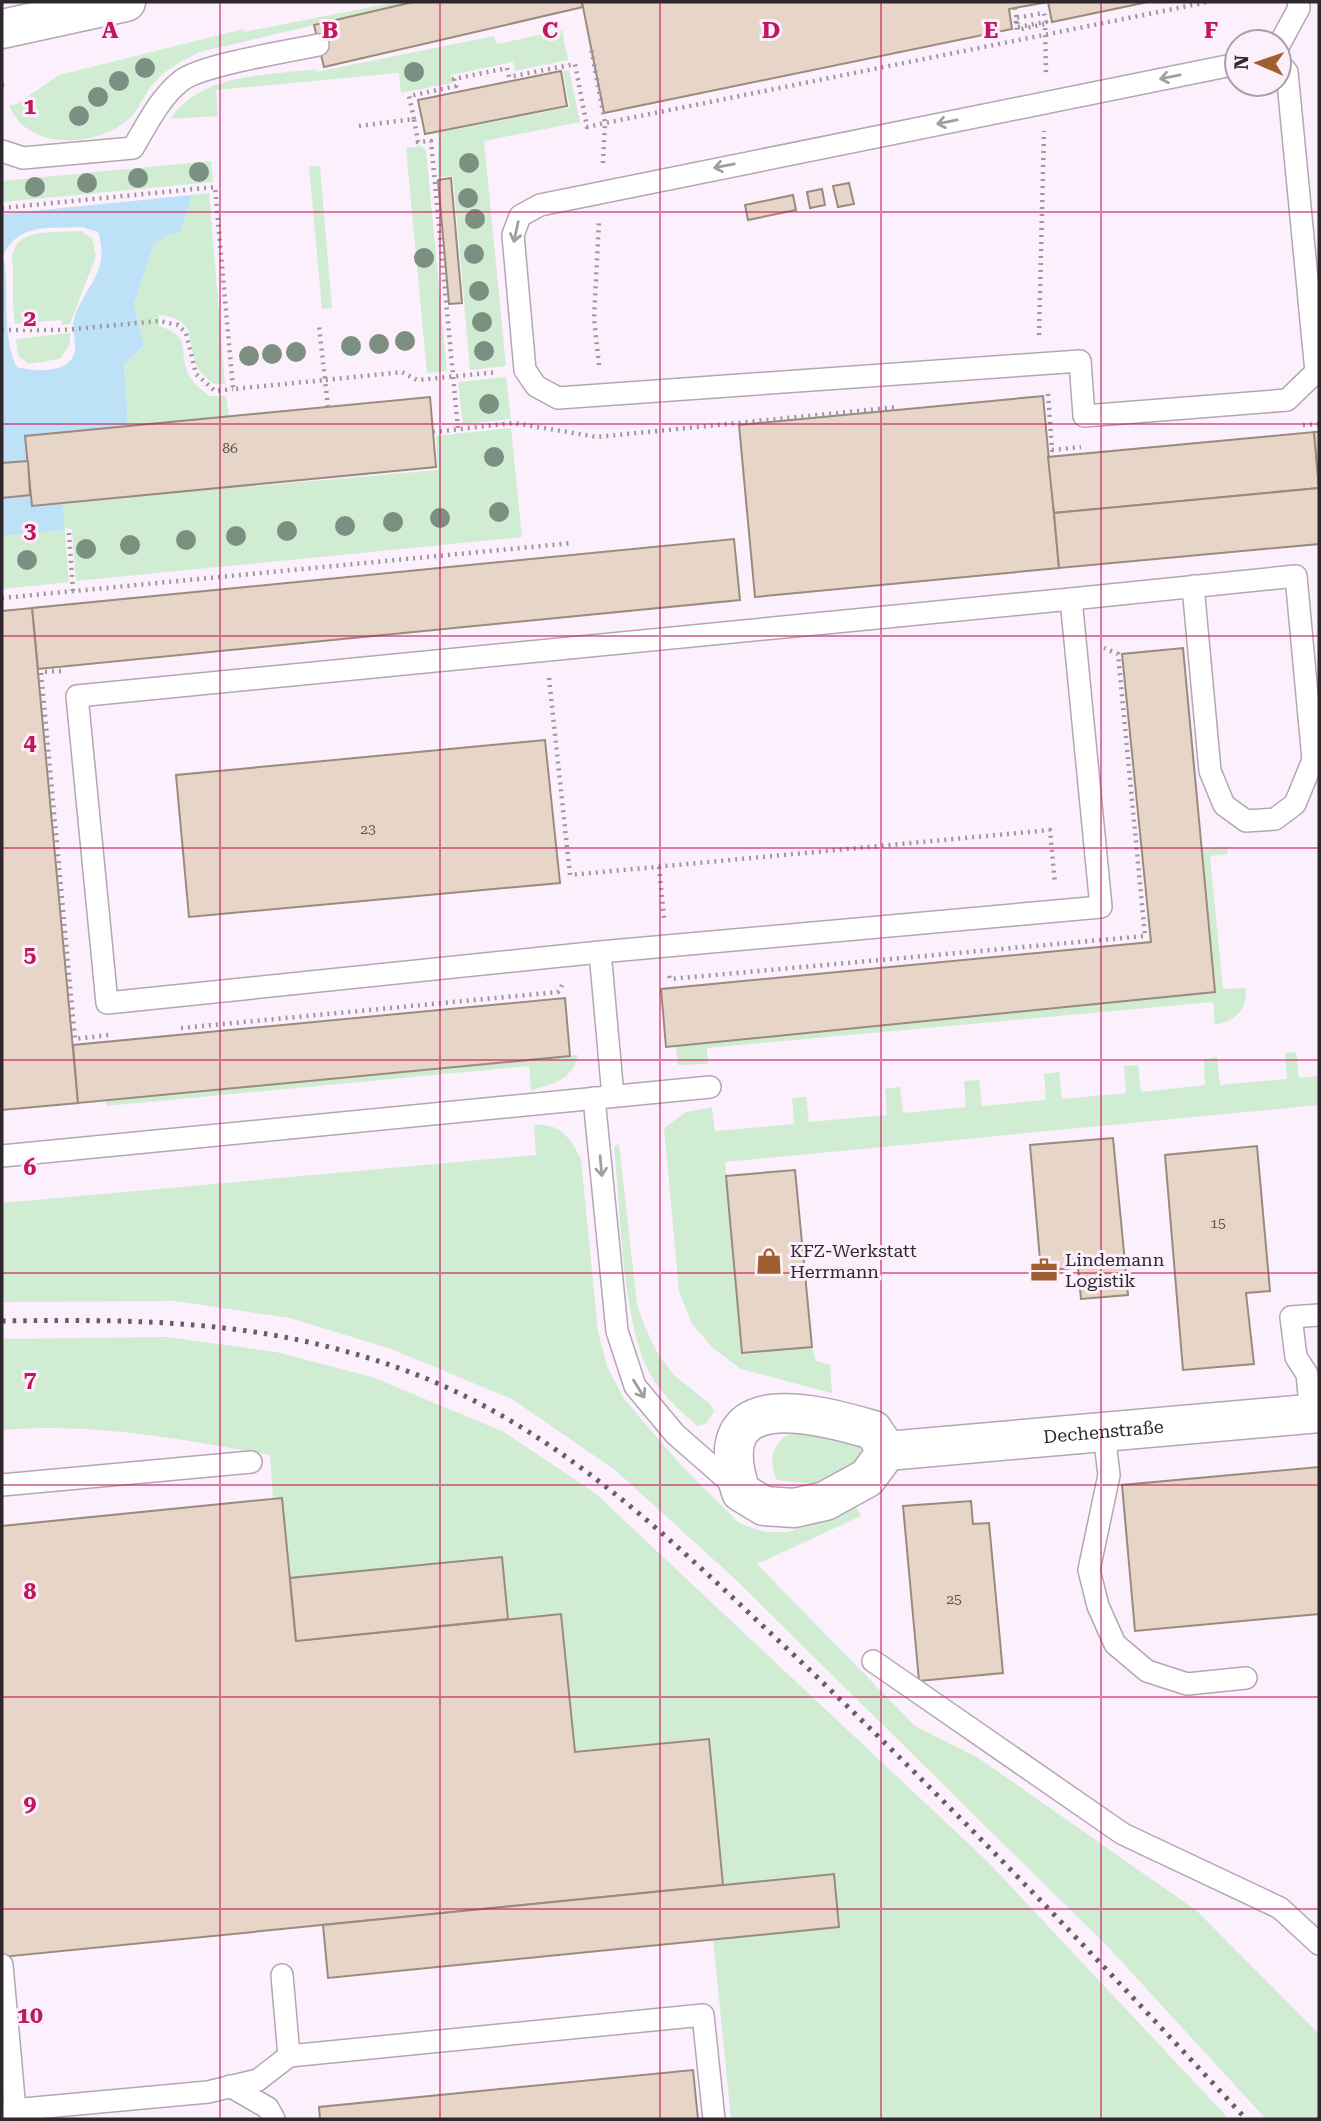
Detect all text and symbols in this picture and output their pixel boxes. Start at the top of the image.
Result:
text: A [102,17,119,44]
text: B [322,17,338,44]
text: C [542,17,558,44]
text: D [762,17,780,44]
text: E [984,17,998,44]
text: F [1204,17,1218,44]
north arrow [1223,28,1293,98]
text: N [1230,54,1253,70]
one-way arrow [1159,71,1182,85]
text: 1 [24,93,37,120]
one-way arrow [936,115,959,129]
one-way arrow [713,160,736,173]
one-way arrow [508,220,521,242]
text: 2 [24,305,36,332]
house number: 86 [222,440,238,456]
text: 3 [24,517,37,544]
text: 4 [24,729,37,756]
house number: 23 [360,821,376,837]
text: 5 [24,941,37,968]
text: 6 [24,1154,37,1181]
one-way arrow [595,1155,608,1177]
house number: 15 [1210,1215,1226,1231]
place label: KFZ-Werkstatt Herrmann [790,1240,917,1282]
shop icon: KFZ-Werkstatt Herrmann [754,1246,784,1276]
place label: Lindemann Logistik [1065,1249,1165,1291]
office icon: Lindemann Logistik [1029,1255,1059,1285]
text: 7 [24,1366,37,1393]
one-way arrow [632,1378,646,1398]
street label: Dechenstraße [1042,1416,1164,1447]
text: 8 [24,1578,37,1605]
house number: 25 [946,1591,962,1607]
text: 9 [24,1790,37,1817]
text: 10 [17,2002,43,2029]

